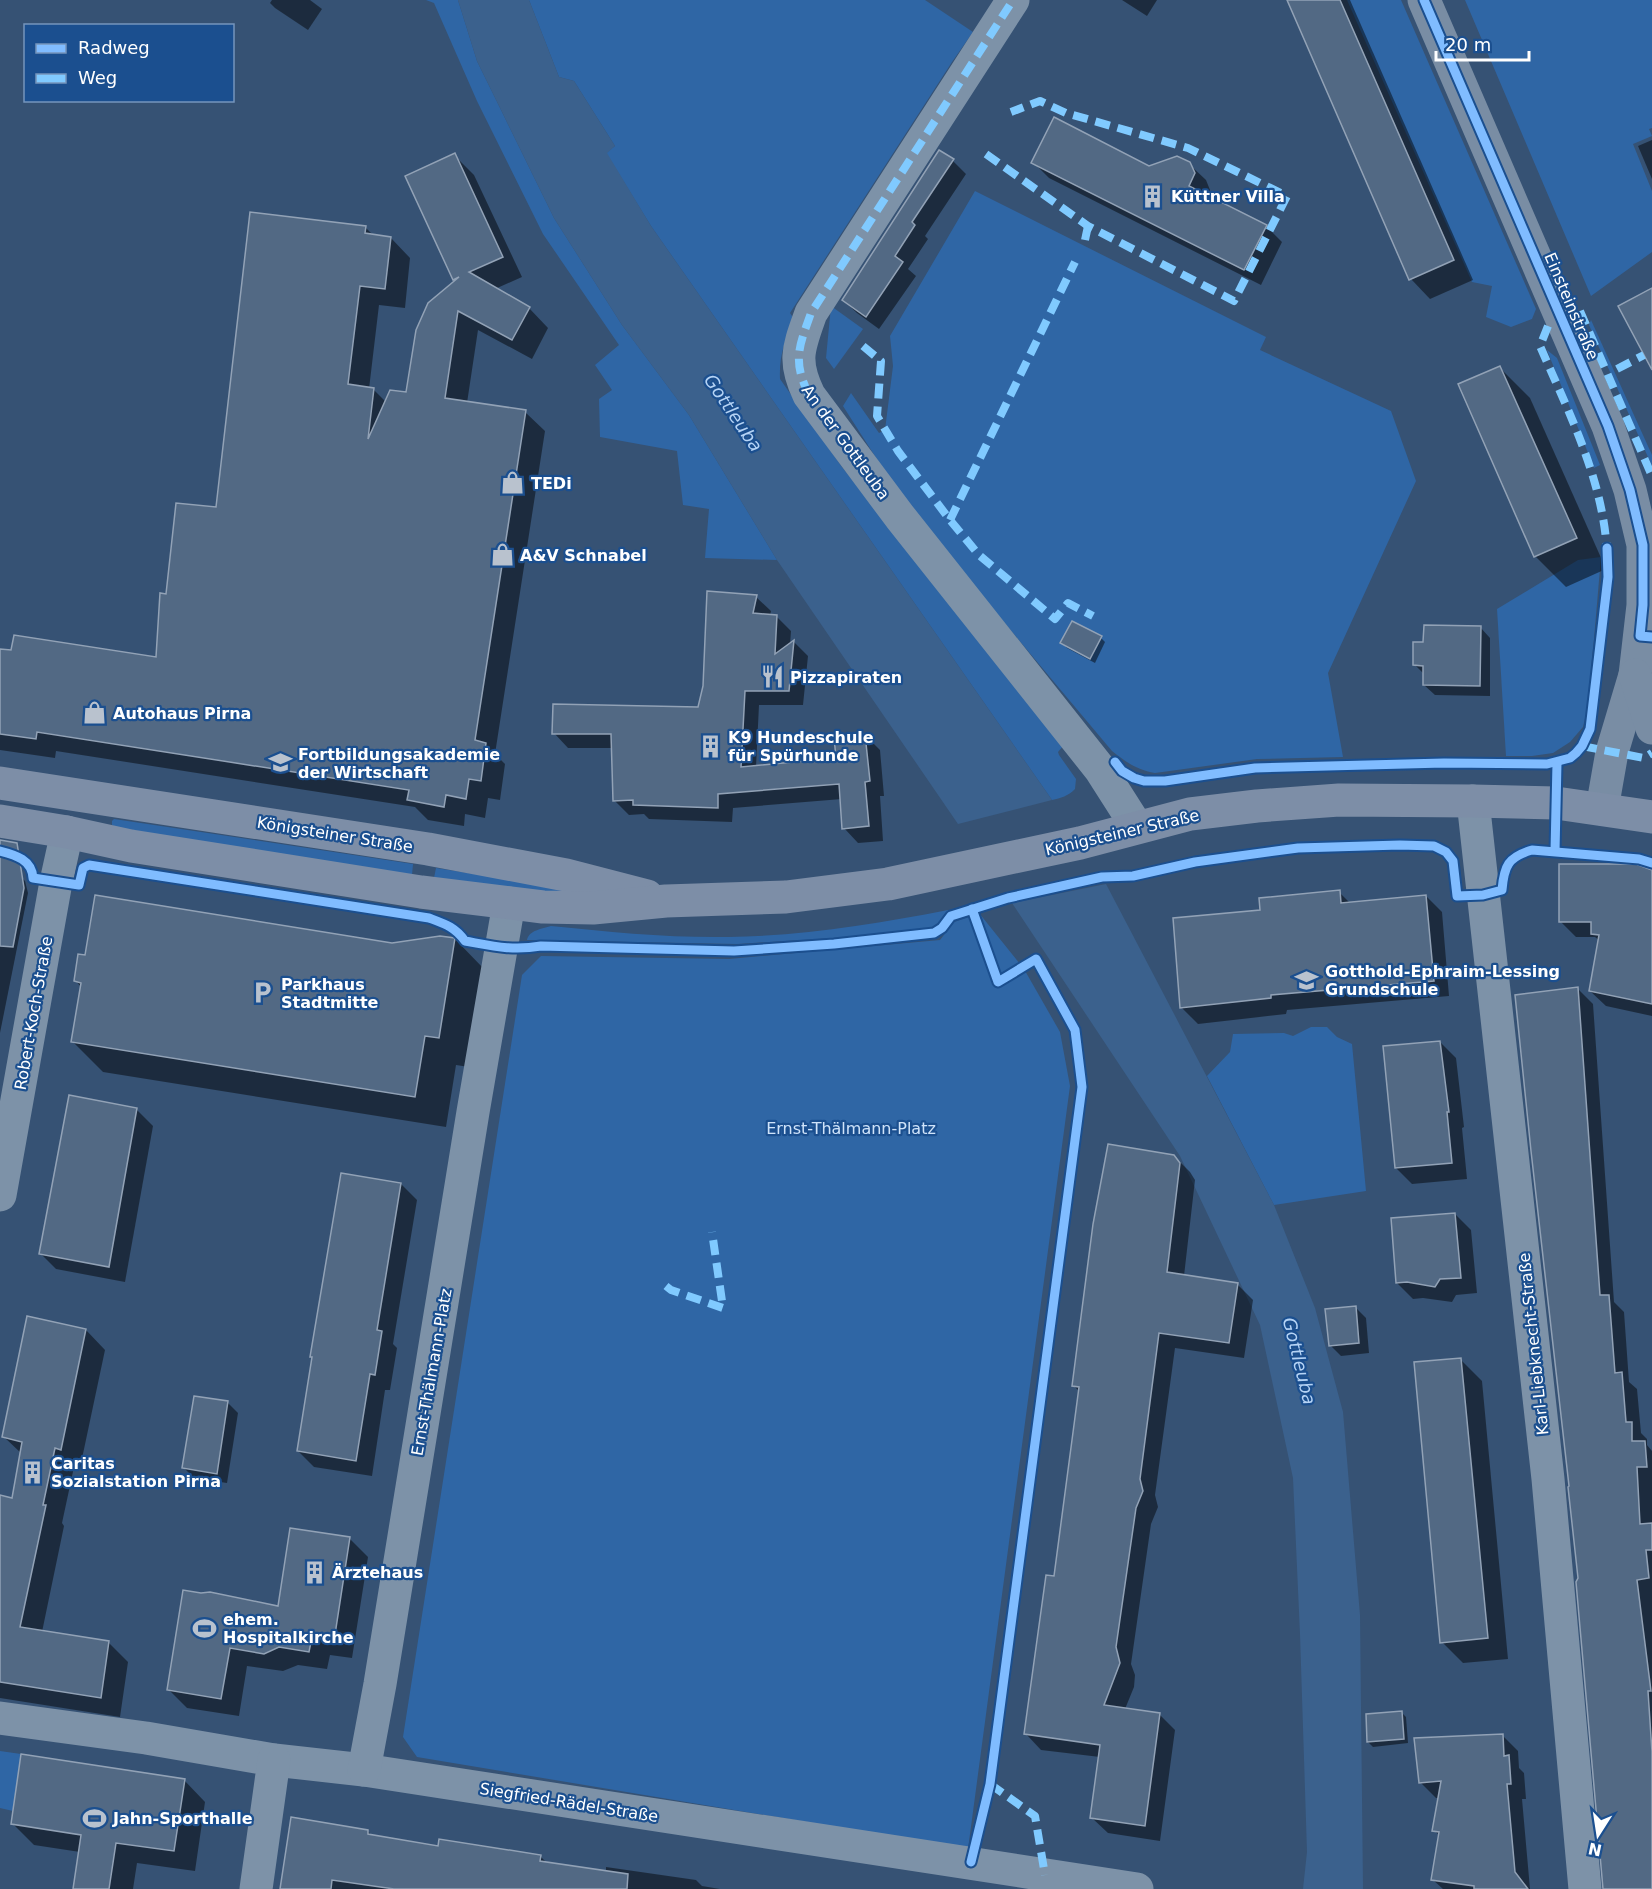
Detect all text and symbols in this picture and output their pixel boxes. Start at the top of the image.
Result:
legend [24,24,234,102]
scale bar [1436,24,1529,62]
text: 20 m [1445,34,1491,55]
text: Radweg [78,37,150,58]
text: Weg [78,67,117,88]
building icon: Küttner Villa [1140,183,1166,209]
place label: Küttner Villa [1171,187,1285,206]
street label: Einsteinstraße [1540,250,1603,363]
water label: Gottleuba [700,370,767,455]
street label: An der Gottleuba [798,381,894,503]
shop icon: TEDi [500,470,526,496]
place label: TEDi [531,474,572,493]
shop icon: A&V Schnabel [489,542,515,568]
place label: A&V Schnabel [520,546,647,565]
restaurant icon: Pizzapiraten [759,664,785,690]
place label: Pizzapiraten [790,668,902,687]
shop icon: Autohaus Pirna [82,700,108,726]
place label: Autohaus Pirna [113,704,251,723]
place label: K9 Hundeschule für Spürhunde [728,728,874,765]
building icon: K9 Hundeschule für Spürhunde [697,733,723,759]
place label: Fortbildungsakademie der Wirtschaft [298,745,500,782]
school or university icon: Fortbildungsakademie der Wirtschaft [267,750,293,776]
street label: Königsteiner Straße [1043,806,1201,859]
street label: Königsteiner Straße [256,813,414,856]
street label: Robert-Koch-Straße [11,935,56,1091]
place label: Gotthold-Ephraim-Lessing Grundschule [1325,962,1560,999]
school or university icon: Gotthold-Ephraim-Lessing Grundschule [1294,967,1320,993]
place label: Parkhaus Stadtmitte [281,975,379,1012]
parking icon: Parkhaus Stadtmitte [250,980,276,1006]
park label: Ernst-Thälmann-Platz [766,1119,936,1138]
street label: Karl-Liebknecht-Straße [1514,1252,1553,1436]
street label: Ernst-Thälmann-Platz [407,1287,456,1457]
water label: Gottleuba [1279,1315,1320,1407]
place label: Caritas Sozialstation Pirna [51,1454,221,1491]
building icon: Caritas Sozialstation Pirna [20,1459,46,1485]
building icon: Ärztehaus [301,1559,327,1585]
place label: Ärztehaus [332,1563,423,1582]
place label: ehem. Hospitalkirche [223,1610,354,1647]
sports icon: ehem. Hospitalkirche [192,1615,218,1641]
street label: Siegfried-Rädel-Straße [478,1779,660,1826]
sports icon: Jahn-Sporthalle [82,1805,108,1831]
north arrow [1568,1805,1628,1865]
place label: Jahn-Sporthalle [112,1809,253,1828]
text: N [1586,1838,1604,1860]

